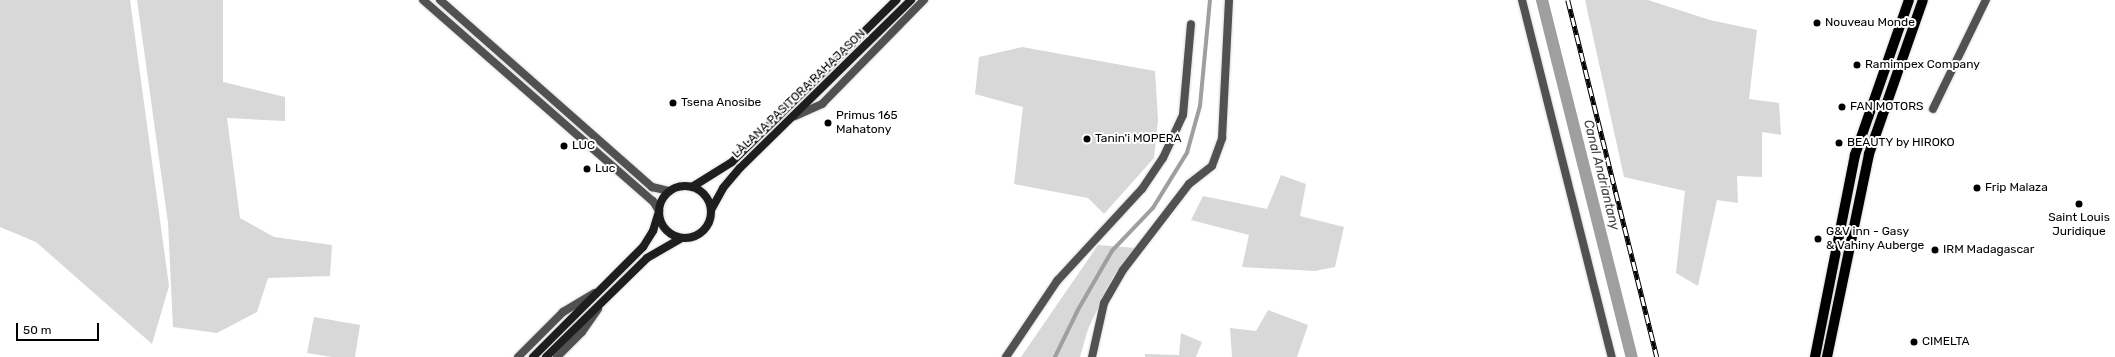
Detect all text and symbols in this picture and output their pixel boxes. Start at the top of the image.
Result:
place label: Nouveau Monde [1825,16,1915,30]
marker: Nouveau Monde [1812,18,1822,28]
street label: LÀLANA PASITORA RAHAJASON [729,26,869,162]
place label: Ramimpex Company [1865,58,1980,72]
marker: Ramimpex Company [1852,60,1862,70]
place label: Tsena Anosibe [681,96,762,110]
marker: Tsena Anosibe [668,98,678,108]
place label: FAN MOTORS [1850,100,1923,114]
marker: FAN MOTORS [1837,102,1847,112]
place label: Primus 165 Mahatony [836,109,898,137]
marker: Primus 165 Mahatony [823,118,833,128]
water label: Canal Andriantany [1580,118,1622,232]
place label: Tanin'i MOPERA [1095,132,1182,146]
marker: Tanin'i MOPERA [1082,134,1092,144]
place label: BEAUTY by HIROKO [1847,136,1955,150]
marker: BEAUTY by HIROKO [1834,138,1844,148]
place label: LUC [572,139,595,153]
marker: LUC [559,141,569,151]
place label: Luc [595,162,615,176]
marker: Luc [582,164,592,174]
place label: Frip Malaza [1985,181,2048,195]
marker: Frip Malaza [1972,183,1982,193]
marker: Saint Louis Juridique [2074,199,2084,209]
place label: Saint Louis Juridique [2048,211,2110,239]
place label: G&V inn - Gasy & Vahiny Auberge [1826,225,1925,253]
marker: G&V inn - Gasy & Vahiny Auberge [1813,234,1823,244]
place label: IRM Madagascar [1943,243,2034,257]
marker: IRM Madagascar [1930,245,1940,255]
scale bar [18,315,101,341]
text: 50 m [23,323,51,337]
place label: CIMELTA [1922,335,1969,349]
marker: CIMELTA [1909,337,1919,347]

